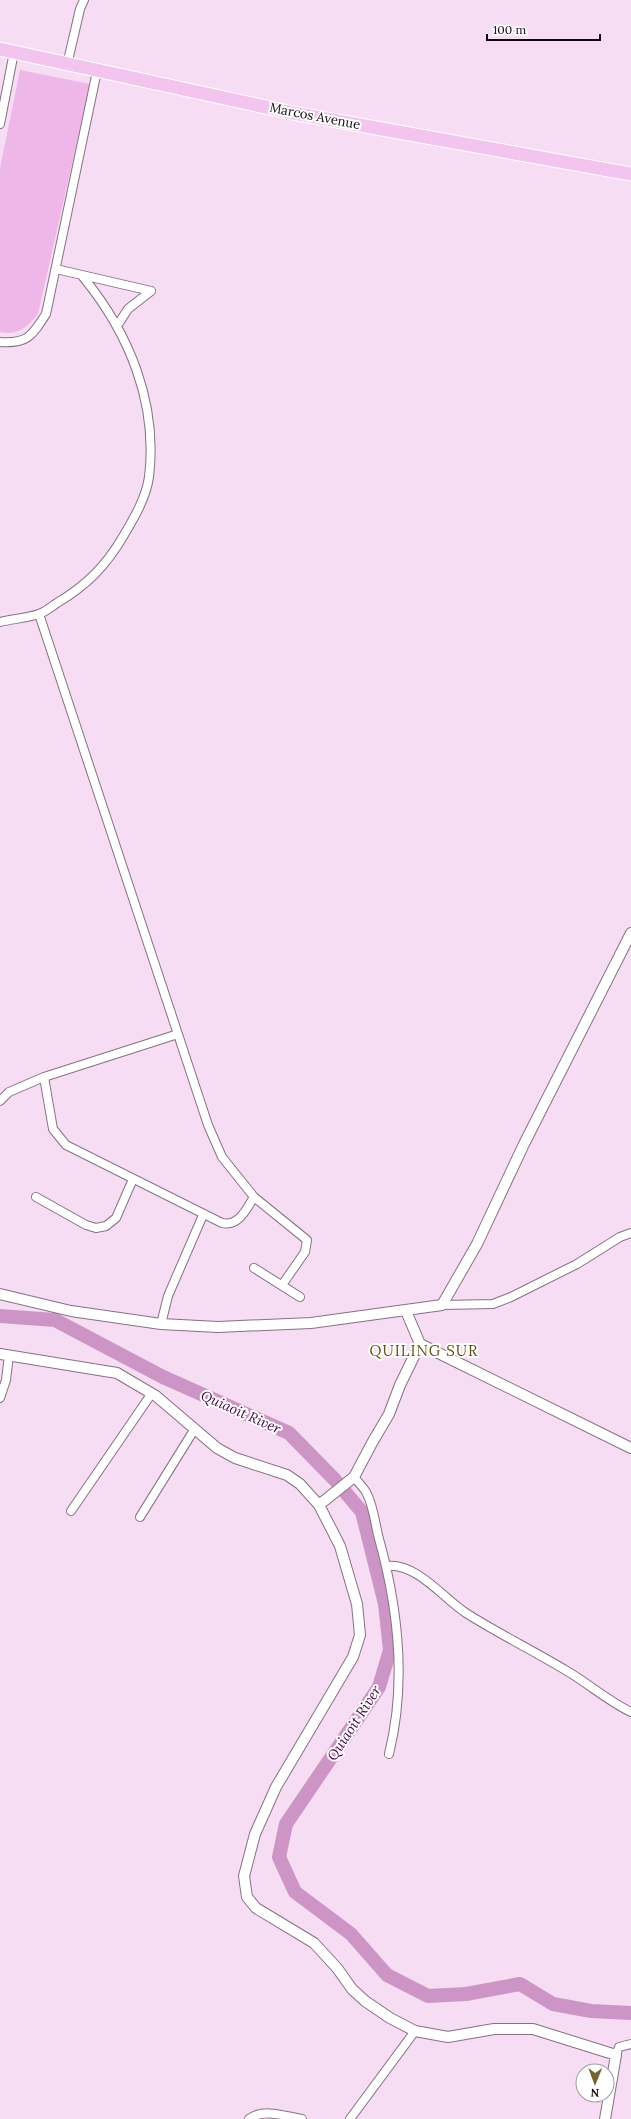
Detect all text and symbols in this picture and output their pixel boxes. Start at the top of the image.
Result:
scale bar [487,16,600,42]
text: 100 m [493,22,526,37]
street label: Marcos Avenue [268,99,362,133]
district label: QUILING SUR [370,1341,478,1360]
water label: Quiaoit River [198,1386,284,1438]
water label: Quiaoit River [323,1682,385,1764]
north arrow [575,2063,615,2103]
text: N [590,2086,599,2100]

